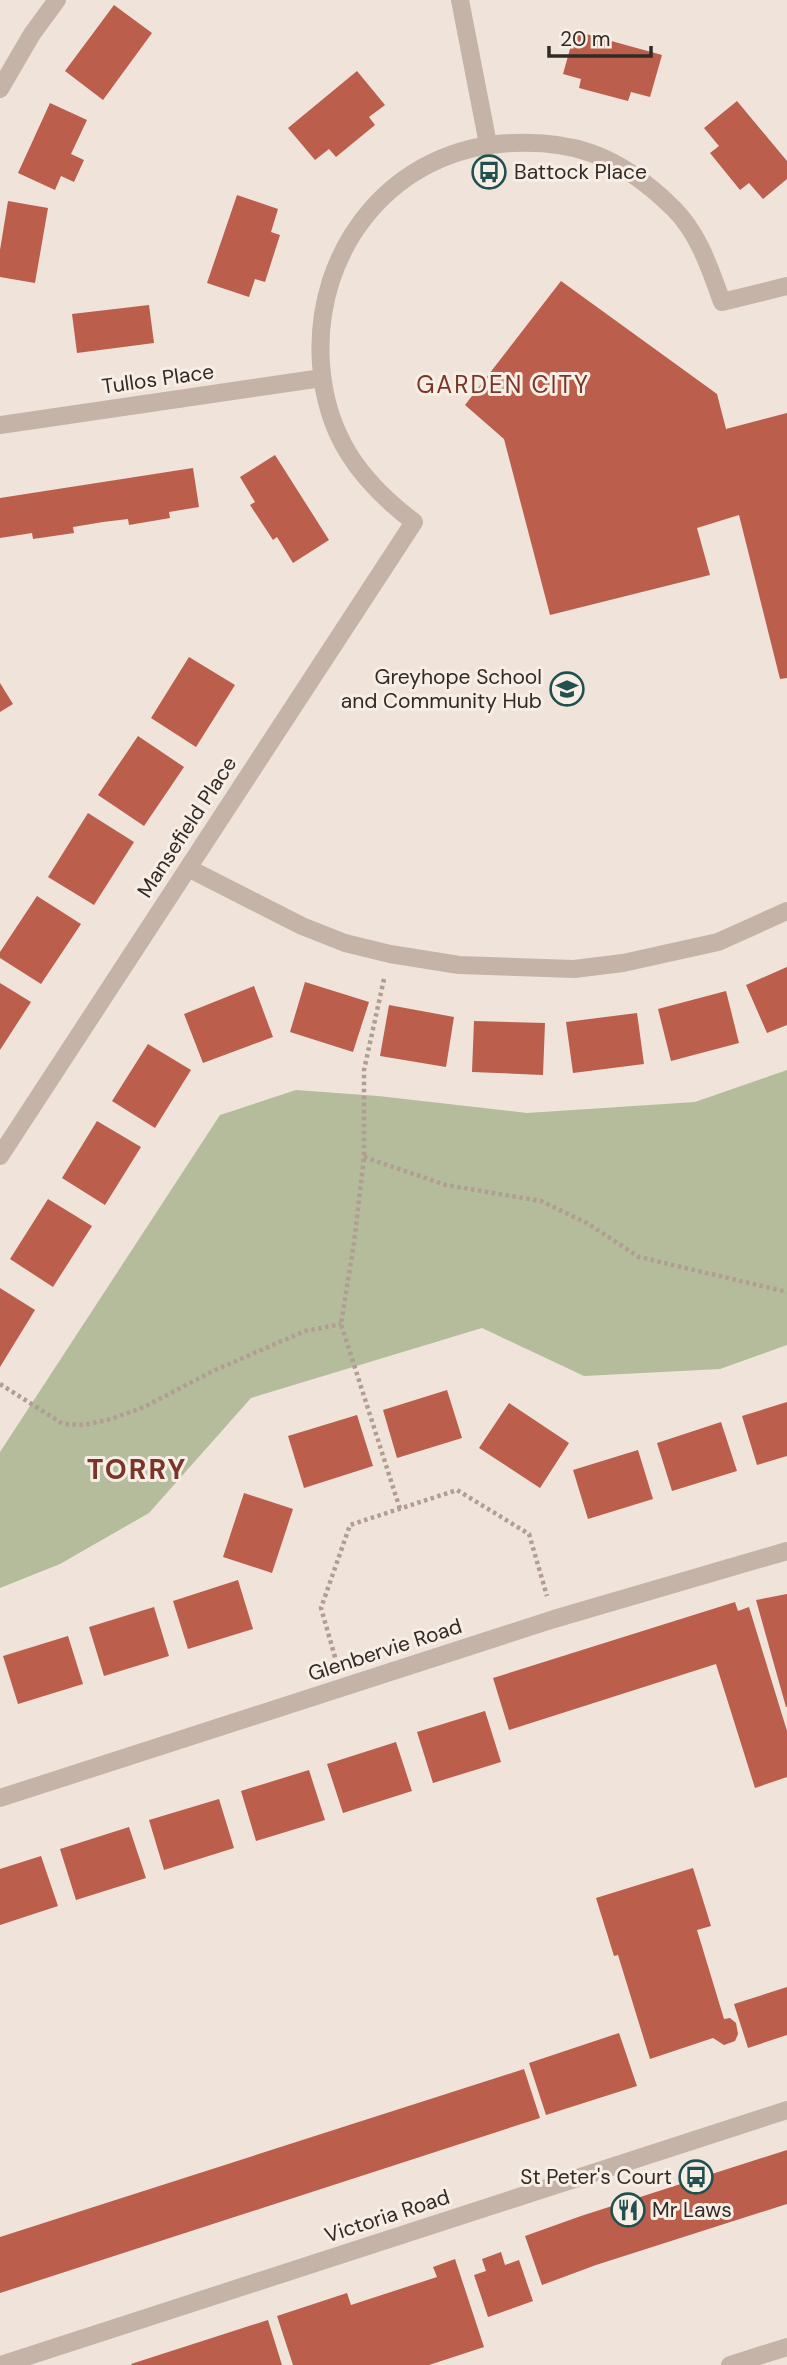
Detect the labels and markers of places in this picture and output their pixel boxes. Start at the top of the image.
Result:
bus stop icon: Battock Place [470,153,508,191]
place label: Battock Place [514,158,647,186]
place label: Greyhope School and Community Hub [341,663,542,715]
school or university icon: Greyhope School and Community Hub [548,670,586,708]
bus stop icon: St Peter's Court [677,2158,715,2196]
place label: St Peter's Court [520,2163,672,2191]
restaurant icon: Mr Laws [609,2191,647,2229]
place label: Mr Laws [652,2196,732,2224]

